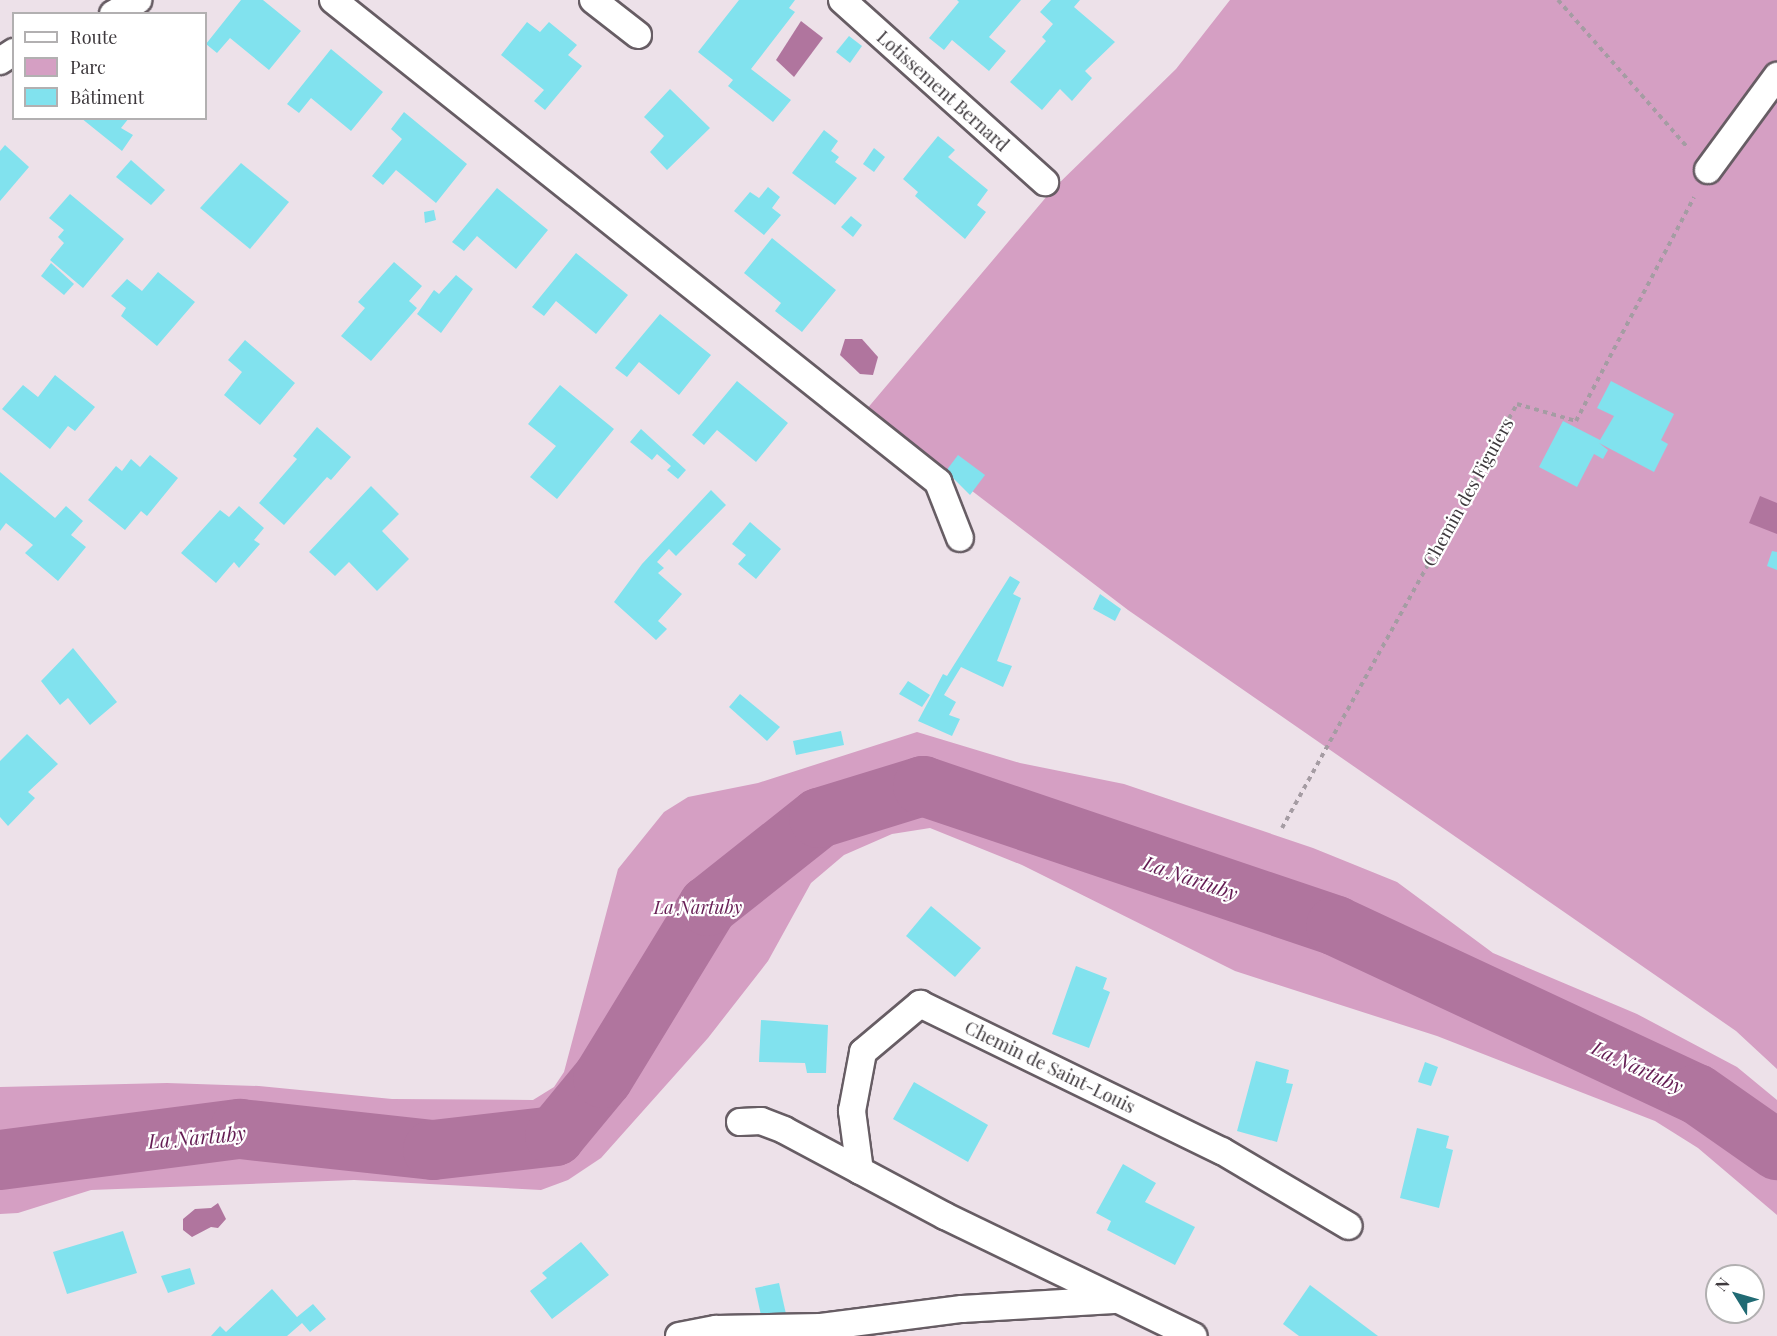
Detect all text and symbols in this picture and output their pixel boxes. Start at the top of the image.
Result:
legend [12,12,207,120]
text: Route [70,25,117,49]
street label: Lotissement Bernard [873,26,1013,156]
text: Parc [70,55,106,79]
text: Bâtiment [70,85,144,109]
street label: Chemin des Figuiers [1418,414,1518,570]
water label: La Nartuby [1141,850,1241,904]
park label: La Nartuby [654,896,742,918]
street label: Chemin de Saint-Louis [961,1016,1139,1118]
water label: La Nartuby [1588,1034,1688,1098]
water label: La Nartuby [147,1120,247,1152]
north arrow [1705,1264,1765,1324]
text: N [1710,1273,1734,1295]

